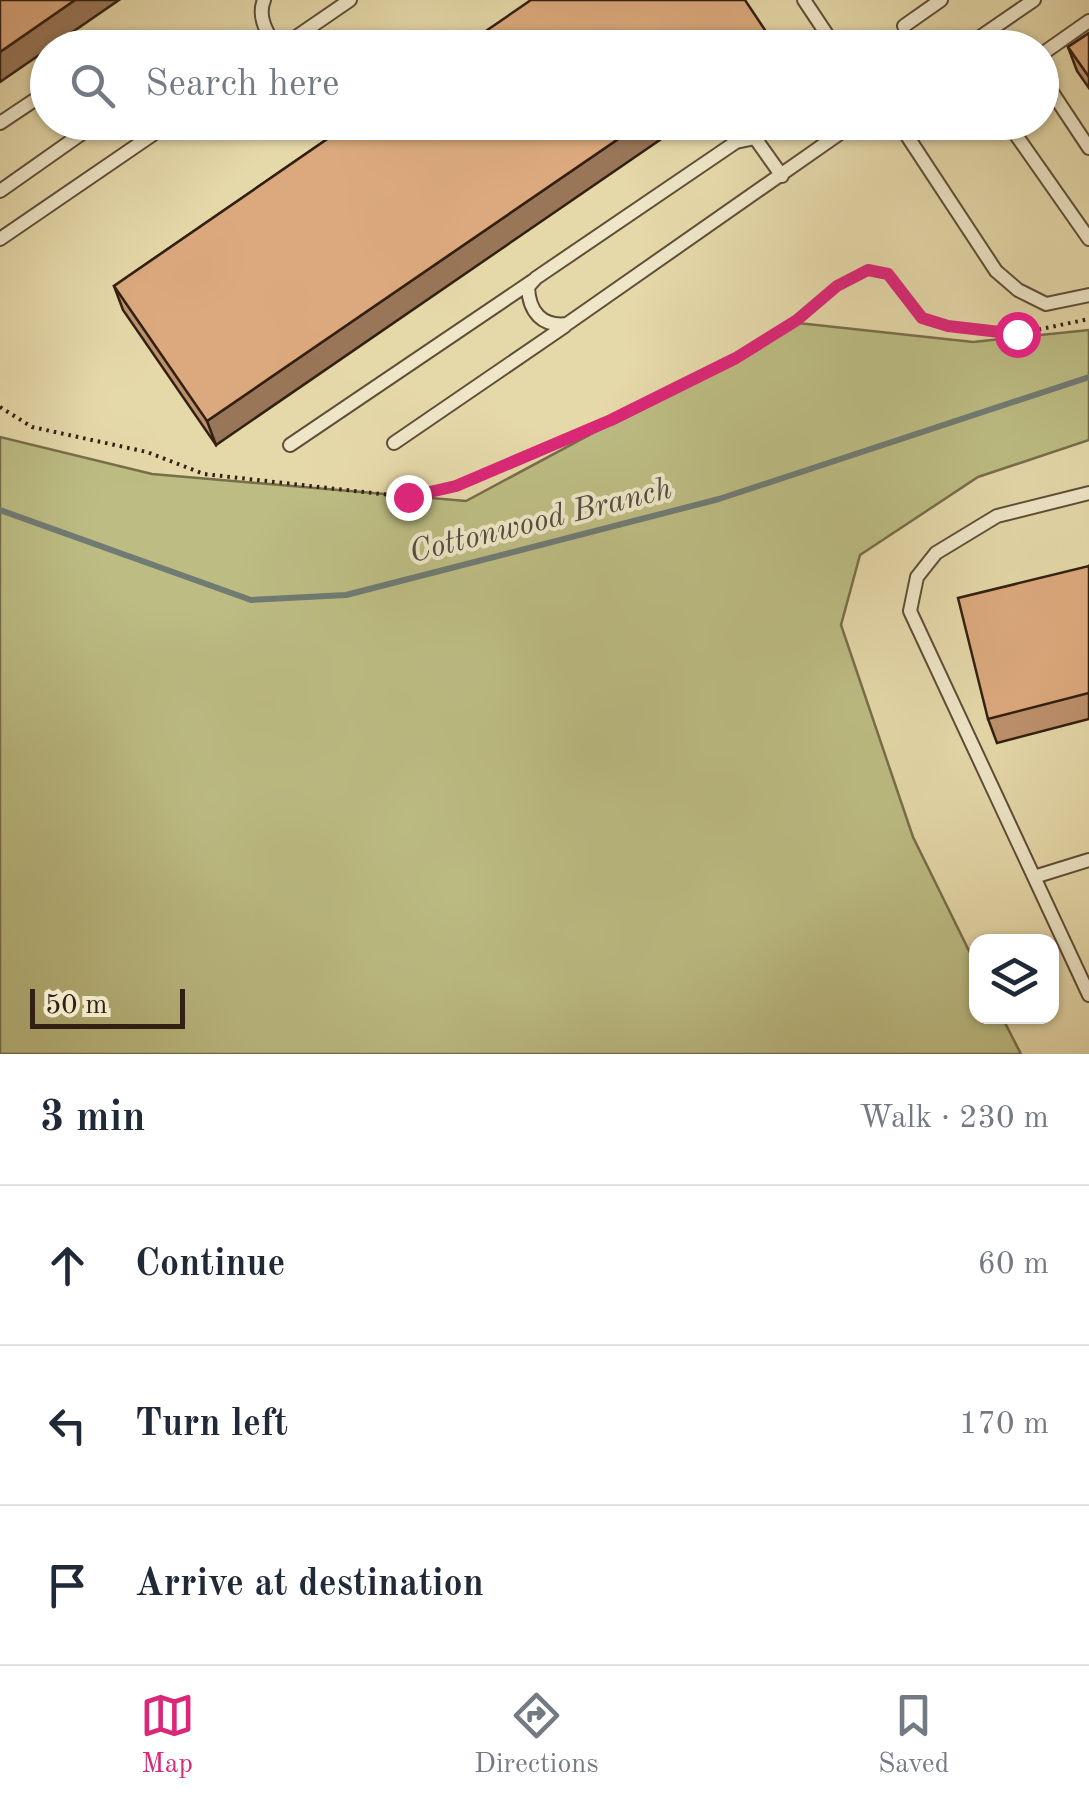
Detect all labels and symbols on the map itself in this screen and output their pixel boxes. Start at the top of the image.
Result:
route start [995,312,1041,358]
water label: Cottonwood Branch [406,474,675,570]
route end [386,475,432,521]
scale bar [30,984,185,1028]

